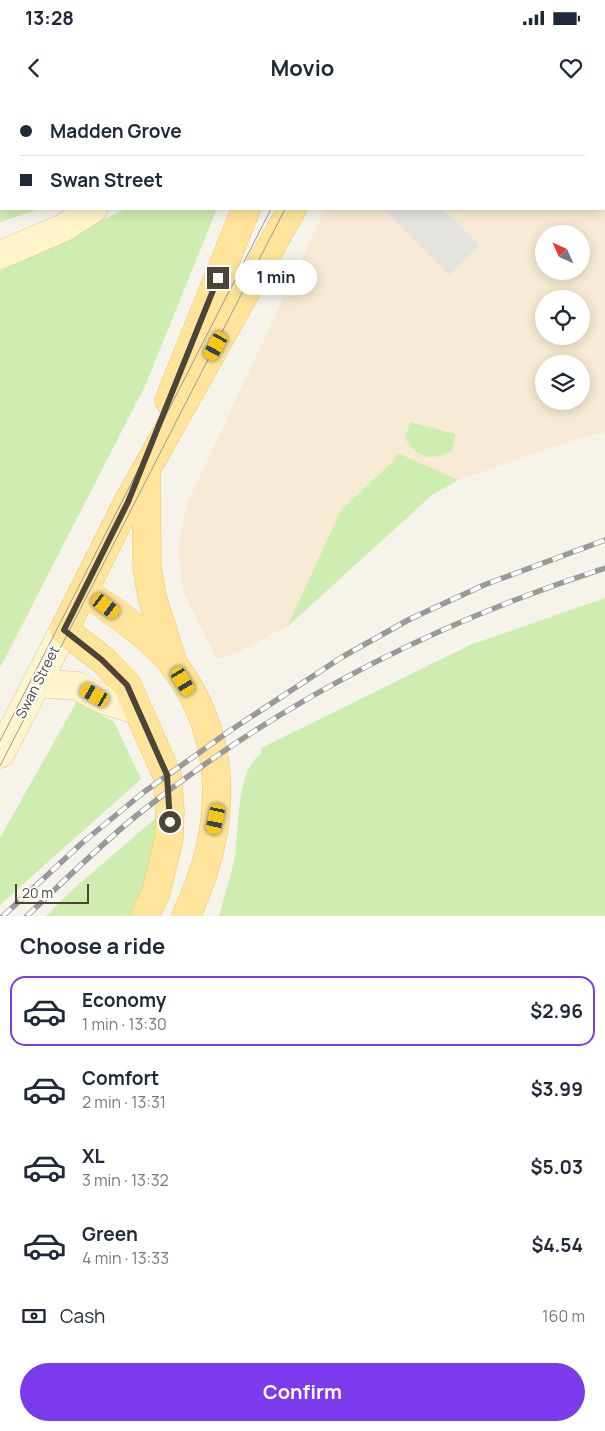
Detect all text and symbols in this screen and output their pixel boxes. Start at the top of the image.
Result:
text: 13:28 [25,5,74,31]
text: Movio [271,53,334,83]
icon: back [20,54,48,82]
icon: heart [557,54,585,82]
text: Madden Grove [50,118,182,144]
text: Swan Street [50,167,163,193]
north arrow [535,225,590,280]
map controls [535,225,590,410]
callout: 1 min [236,260,318,296]
text: 1 min [256,266,296,288]
route end [207,267,229,289]
button: locate [535,290,590,345]
car [202,329,229,363]
button: layers [535,355,590,410]
car [89,591,122,621]
street label: Swan Street [11,642,64,721]
car [168,664,197,698]
car [78,681,111,709]
car [205,803,226,835]
route start [159,811,181,833]
scale bar [15,881,89,904]
text: 20 m [22,883,53,902]
text: Choose a ride [20,931,165,961]
text: Economy [82,987,166,1013]
icon: car [22,989,67,1034]
text: $2.96 [530,998,583,1024]
text: 1 min · 13:30 [82,1013,167,1035]
text: Comfort [82,1065,159,1091]
icon: car [22,1067,67,1112]
text: $3.99 [531,1076,583,1102]
text: 2 min · 13:31 [82,1091,166,1113]
text: XL [82,1143,105,1169]
icon: car [22,1145,67,1190]
text: $5.03 [531,1154,583,1180]
text: 3 min · 13:32 [82,1169,169,1191]
text: Green [82,1221,138,1247]
icon: car [22,1223,67,1268]
text: $4.54 [531,1232,583,1258]
text: 4 min · 13:33 [82,1247,169,1269]
icon: cash [20,1302,48,1330]
text: Cash [60,1303,105,1329]
text: 160 m [542,1305,585,1327]
button: Confirm [20,1363,585,1421]

